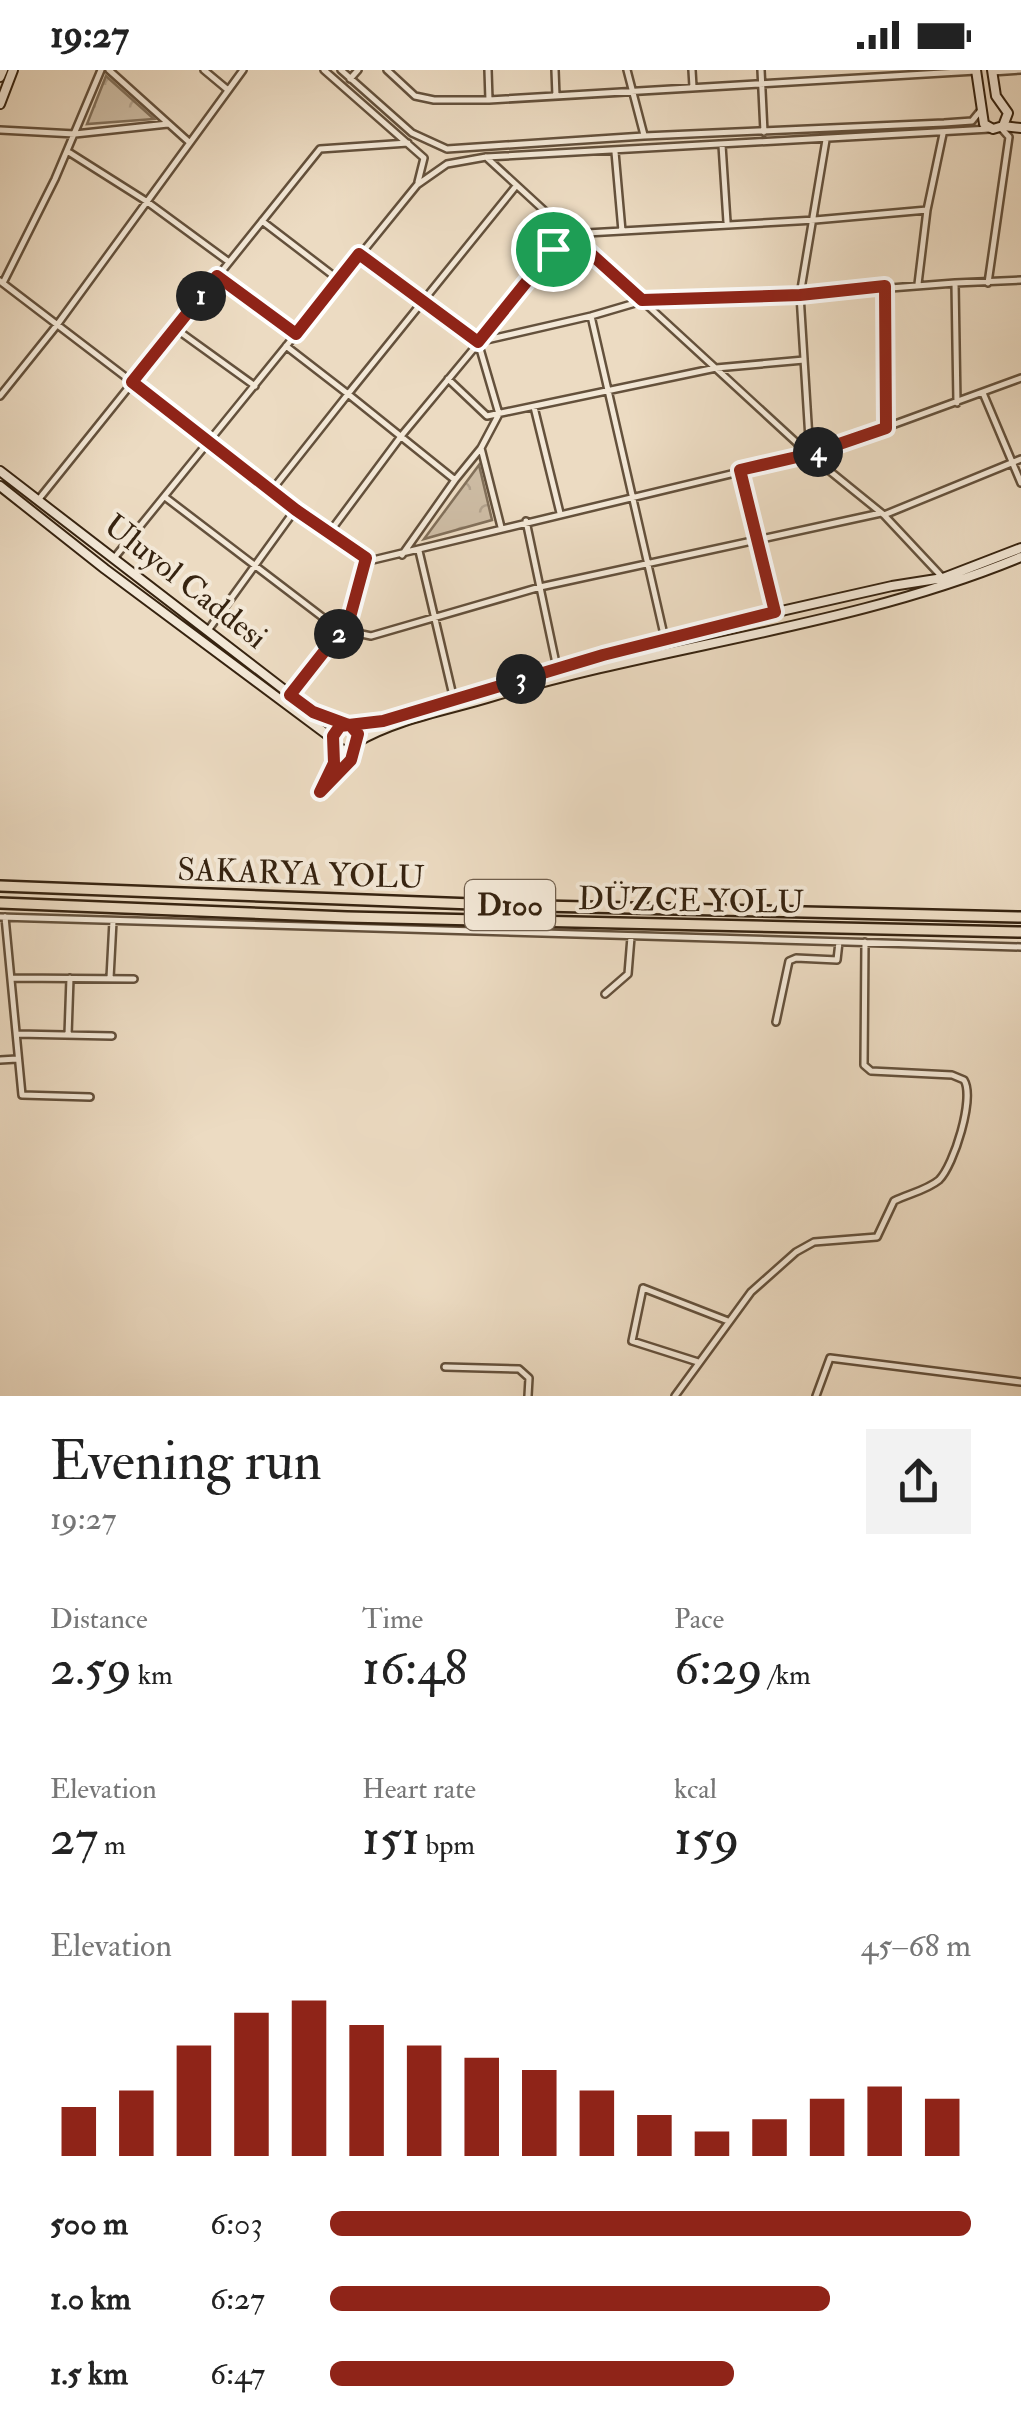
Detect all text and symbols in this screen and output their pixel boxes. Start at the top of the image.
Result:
text: 19:27 [50,11,129,59]
pin [511,207,596,292]
icon: arrive [526,222,581,277]
pin: 1 [176,271,226,321]
text: 1 [196,278,206,313]
pin: 4 [793,427,843,477]
text: 4 [810,434,826,469]
street label: Uluyol Caddesi [96,506,275,658]
pin: 2 [314,609,364,659]
text: 2 [332,616,346,651]
pin: 3 [496,654,546,704]
text: 3 [516,661,526,696]
street label: SAKARYA YOLU [177,850,425,898]
street label: DÜZCE YOLU [578,879,805,923]
road number: D100 [465,880,555,930]
text: Evening run [50,1427,322,1496]
button: share [866,1429,971,1534]
text: 19:27 [50,1499,116,1539]
text: Distance [50,1602,148,1637]
text: Time [362,1602,423,1637]
text: Pace [674,1602,724,1637]
text: 2.59 [50,1637,132,1700]
text: 16:48 [362,1637,468,1700]
text: 6:29 [674,1637,763,1700]
text: km [132,1658,173,1693]
text: /km [763,1658,811,1693]
text: Elevation [50,1772,157,1807]
text: Heart rate [362,1772,476,1807]
text: kcal [674,1772,717,1807]
text: 27 [50,1807,98,1870]
text: 151 [362,1807,420,1870]
text: 159 [674,1807,739,1870]
text: m [98,1828,126,1863]
text: bpm [420,1828,475,1863]
text: Elevation [50,1926,172,1966]
text: 45–68 m [861,1926,971,1966]
text: 500 m [50,2204,128,2244]
text: 6:03 [210,2204,263,2244]
text: 1.0 km [50,2279,131,2319]
text: 6:27 [210,2279,265,2319]
text: 1.5 km [50,2354,128,2394]
text: 6:47 [210,2354,265,2394]

